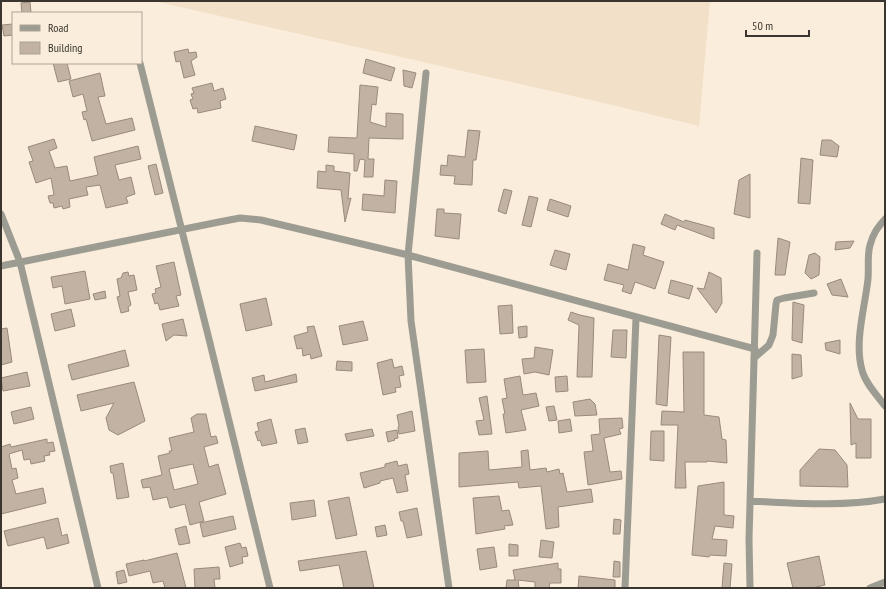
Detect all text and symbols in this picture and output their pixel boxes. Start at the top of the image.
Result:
legend [12,12,142,64]
scale bar [746,12,809,38]
text: 50 m [752,18,773,33]
text: Road [48,20,68,35]
text: Building [48,40,83,55]

